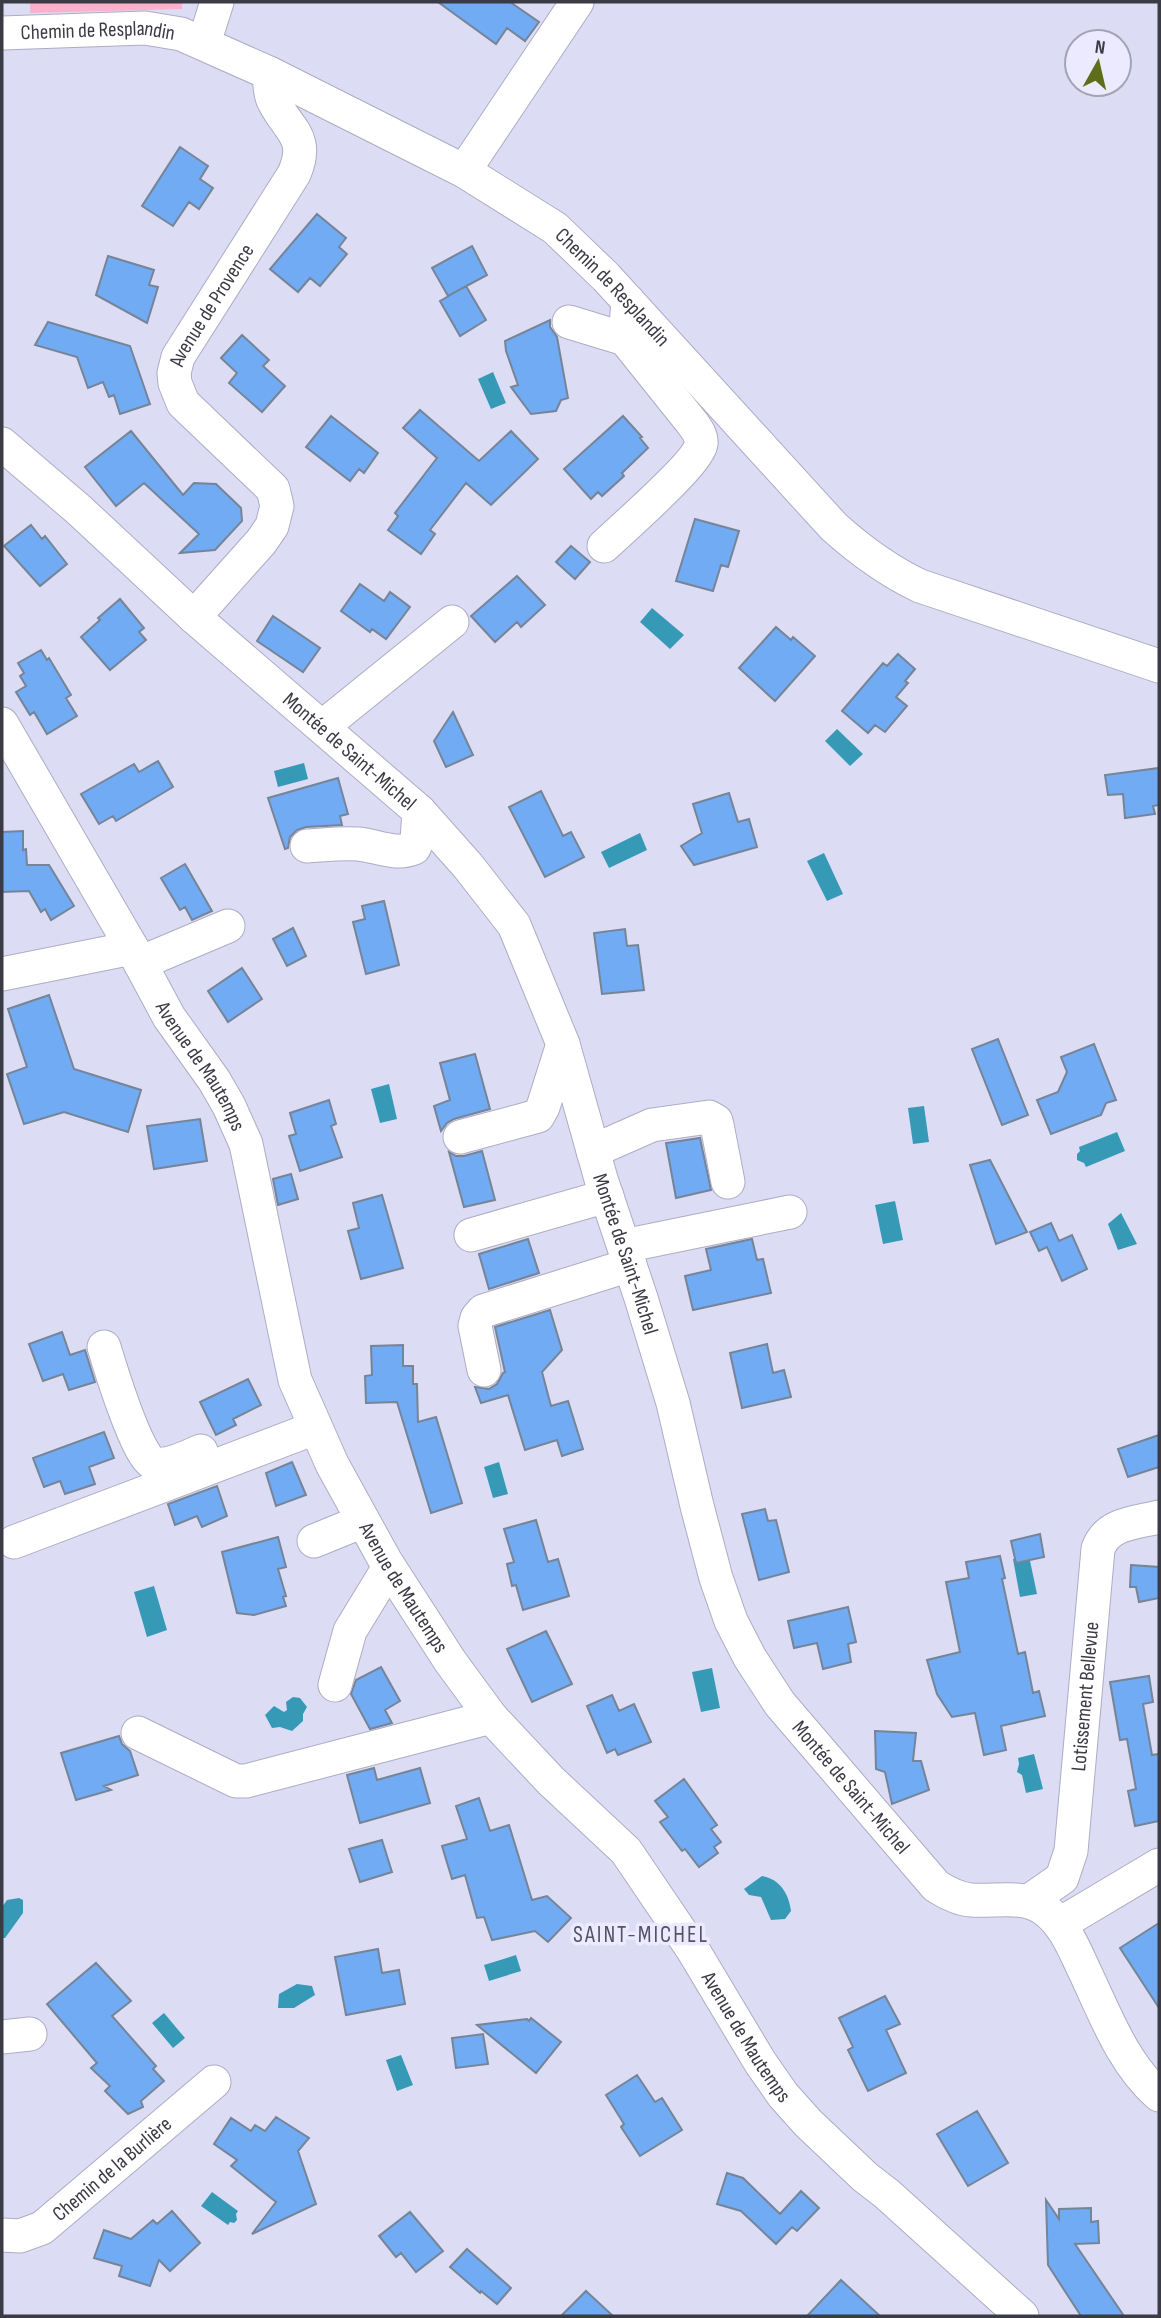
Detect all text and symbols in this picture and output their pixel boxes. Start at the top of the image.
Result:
street label: Chemin de Resplandin [20,16,177,45]
north arrow [1063,28,1133,98]
text: N [1094,36,1107,60]
street label: Chemin de Resplandin [550,223,675,351]
street label: Avenue de Provence [163,239,259,370]
street label: Montée de Saint-Michel [278,687,421,815]
street label: Avenue de Mautemps [150,996,251,1135]
street label: Montée de Saint-Michel [588,1170,664,1337]
street label: Avenue de Mautemps [354,1517,454,1657]
street label: Lotissement Bellevue [1066,1620,1104,1772]
street label: Montée de Saint-Michel [787,1715,915,1859]
district label: SAINT-MICHEL [573,1921,709,1949]
street label: Avenue de Mautemps [696,1966,796,2108]
street label: Chemin de la Burlière [47,2111,176,2226]

